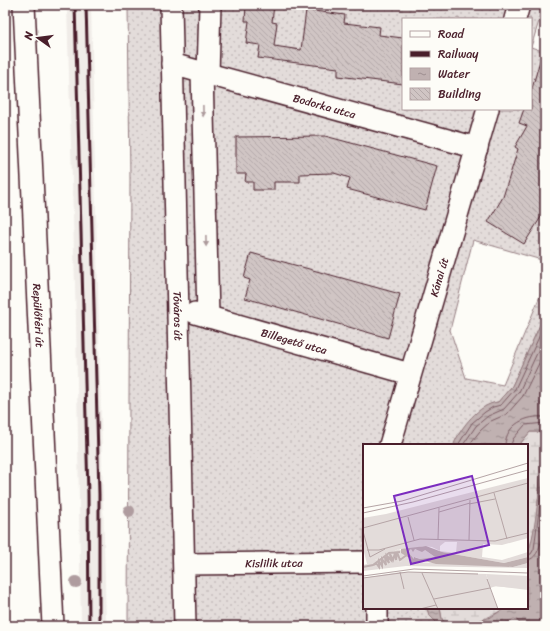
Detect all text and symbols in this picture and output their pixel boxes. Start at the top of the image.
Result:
north arrow [18,18,58,58]
legend [402,18,532,110]
text: Road [438,23,465,45]
text: N [18,29,39,43]
text: Railway [438,43,479,65]
text: Water [438,63,471,85]
text: Building [438,83,481,105]
street label: Bodorka utca [291,88,358,124]
one-way arrow [200,105,206,118]
one-way arrow [203,235,209,248]
street label: Kánai út [424,255,454,299]
street label: Repülőtéri út [28,283,49,348]
street label: Tóváros út [168,291,188,341]
street label: Billegető utca [259,323,330,360]
inset map [363,444,528,609]
street label: Kislilik utca [245,553,303,573]

